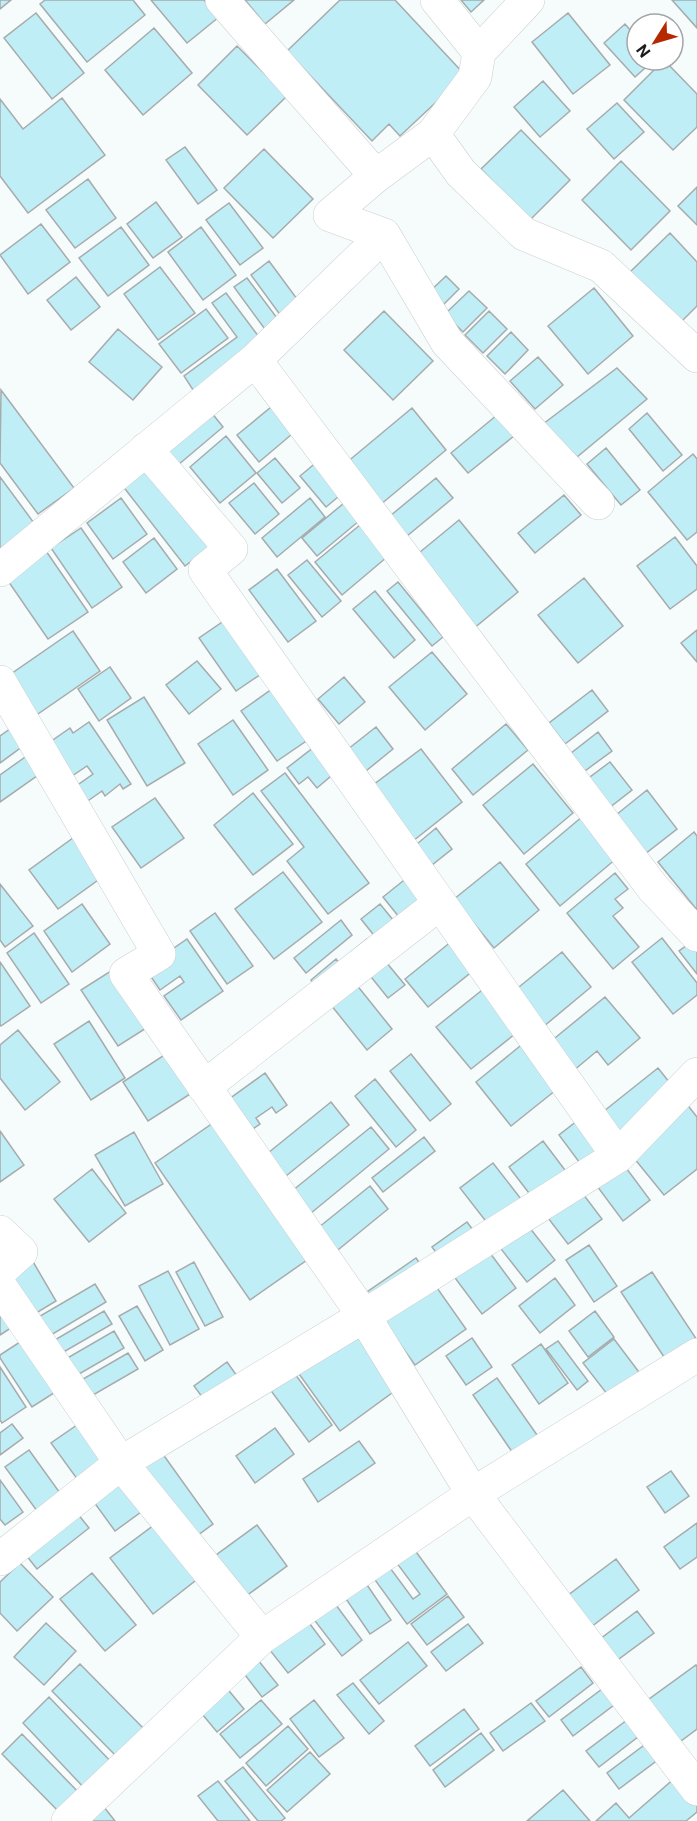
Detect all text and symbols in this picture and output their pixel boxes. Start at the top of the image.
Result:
north arrow [625,12,685,72]
text: N [632,40,654,61]

